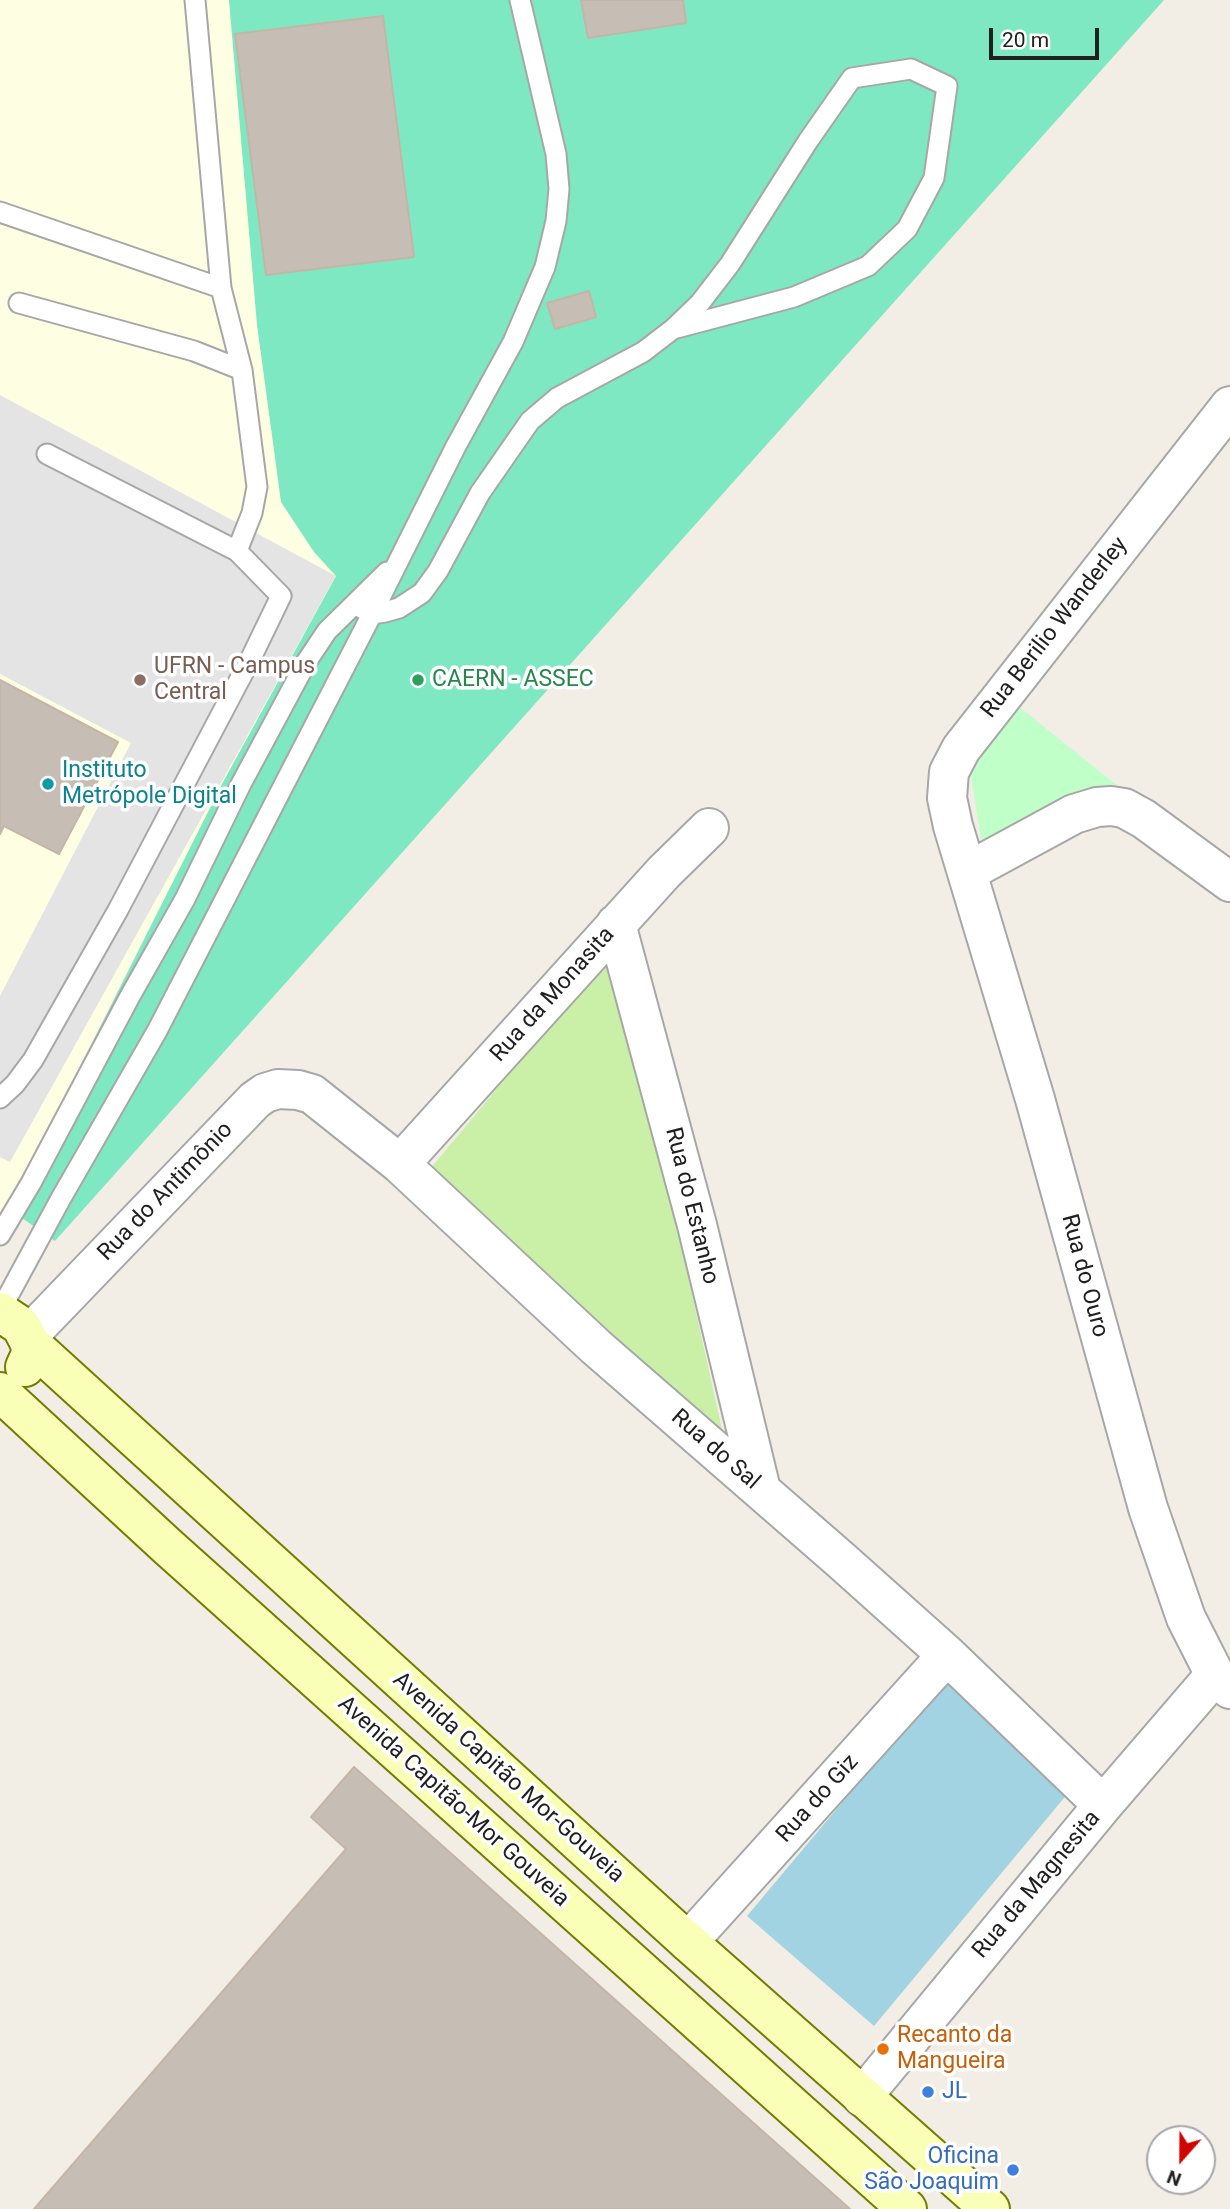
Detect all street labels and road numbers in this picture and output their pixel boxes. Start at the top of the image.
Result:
street label: Rua Berilio Wanderley [976,532,1134,724]
street label: Rua da Monasita [485,922,621,1068]
street label: Rua do Antimônio [93,1117,239,1267]
street label: Rua do Estanho [658,1125,724,1287]
street label: Rua do Ouro [1054,1212,1114,1340]
street label: Rua do Sal [665,1404,765,1496]
street label: Avenida Capitão Mor-Gouveia [387,1667,629,1889]
street label: Avenida Capitão-Mor Gouveia [332,1691,574,1913]
street label: Rua do Giz [771,1749,865,1849]
street label: Rua da Magnesita [967,1806,1107,1964]

